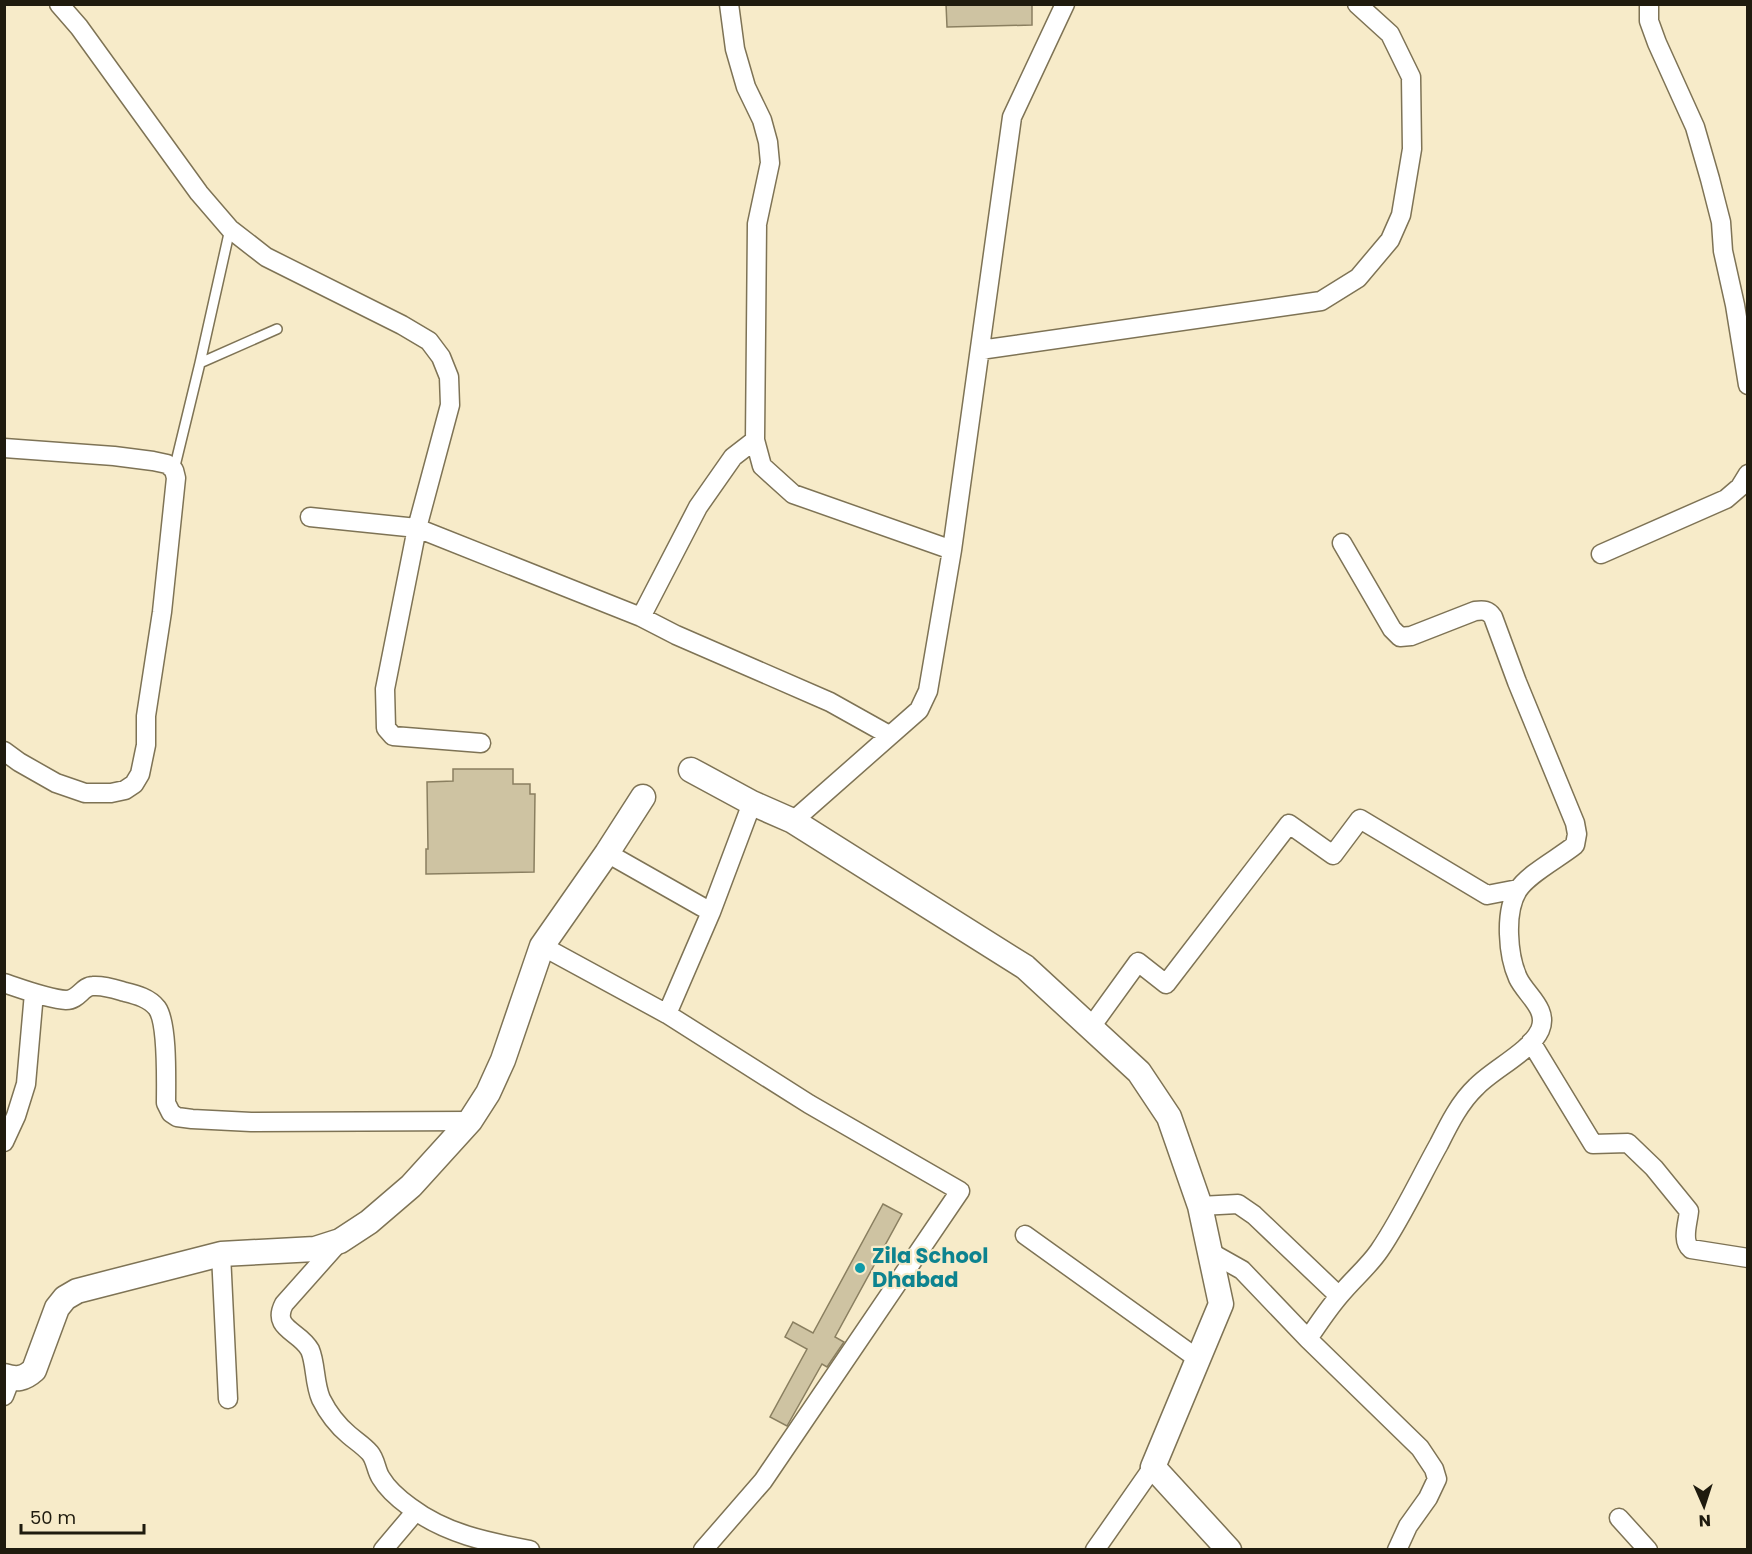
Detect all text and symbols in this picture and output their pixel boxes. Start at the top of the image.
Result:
place label: Zila School Dhabad [872,1241,988,1294]
marker: Zila School Dhabad [853,1261,867,1275]
north arrow [1674,1476,1734,1536]
scale bar [21,1497,144,1535]
text: 50 m [30,1505,76,1530]
text: N [1698,1509,1711,1532]

